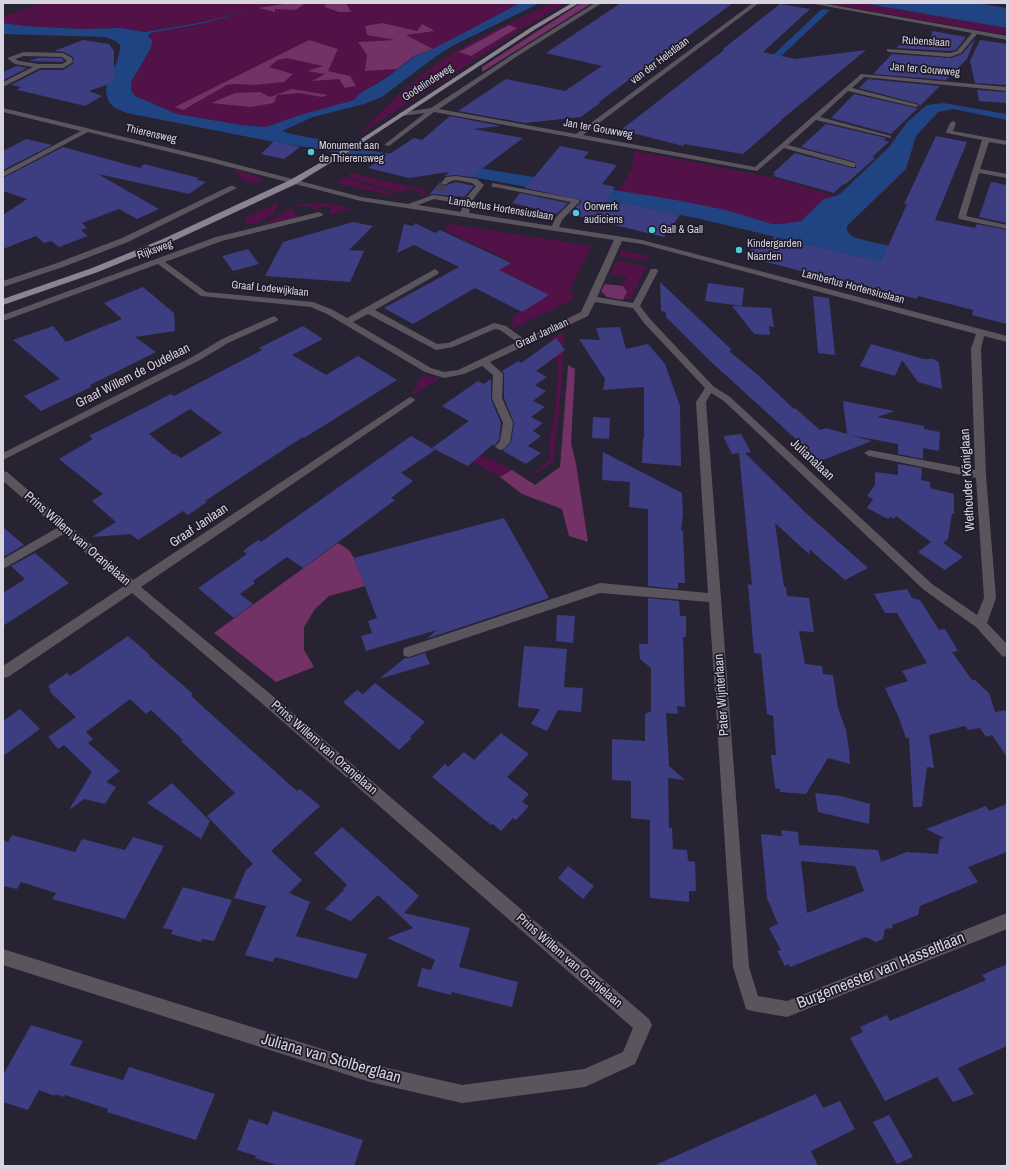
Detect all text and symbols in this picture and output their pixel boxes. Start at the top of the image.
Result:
street label: Rubenslaan [902,34,950,50]
street label: van der Helstlaan [628,35,692,87]
street label: Jan ter Gouwweg [889,60,961,80]
street label: Godelindeweg [400,62,456,104]
street label: Jan ter Gouwweg [562,116,634,142]
street label: Thierensweg [124,122,178,146]
place label: Monument aan de Thierensweg [319,139,384,165]
marker: Monument aan de Thierensweg [306,147,316,157]
street label: Lambertus Hortensiuslaan [448,194,554,224]
place label: Oorwerk audiciens [584,200,623,226]
marker: Oorwerk audiciens [571,208,581,218]
place label: Gall & Gall [660,223,703,237]
marker: Gall & Gall [647,225,657,235]
place label: Kindergarden Naarden [747,237,802,263]
street label: Rijksweg [136,238,174,262]
marker: Kindergarden Naarden [734,245,744,255]
street label: Lambertus Hortensiuslaan [800,267,906,307]
street label: Graaf Lodewijklaan [231,278,309,300]
street label: Graaf Janlaan [514,316,570,352]
street label: Graaf Willem de Oudelaan [73,340,193,412]
street label: Wethouder Königlaan [958,428,978,532]
street label: Julianalaan [787,436,837,484]
street label: Prins Willem van Oranjelaan [21,489,133,589]
street label: Graaf Janlaan [167,501,231,551]
street label: Pater Wijnterlaan [711,653,733,737]
street label: Prins Willem van Oranjelaan [268,698,380,798]
street label: Prins Willem van Oranjelaan [513,911,625,1011]
street label: Burgemeester van Hasseltlaan [794,928,968,1014]
street label: Juliana van Stolberglaan [259,1030,403,1088]

